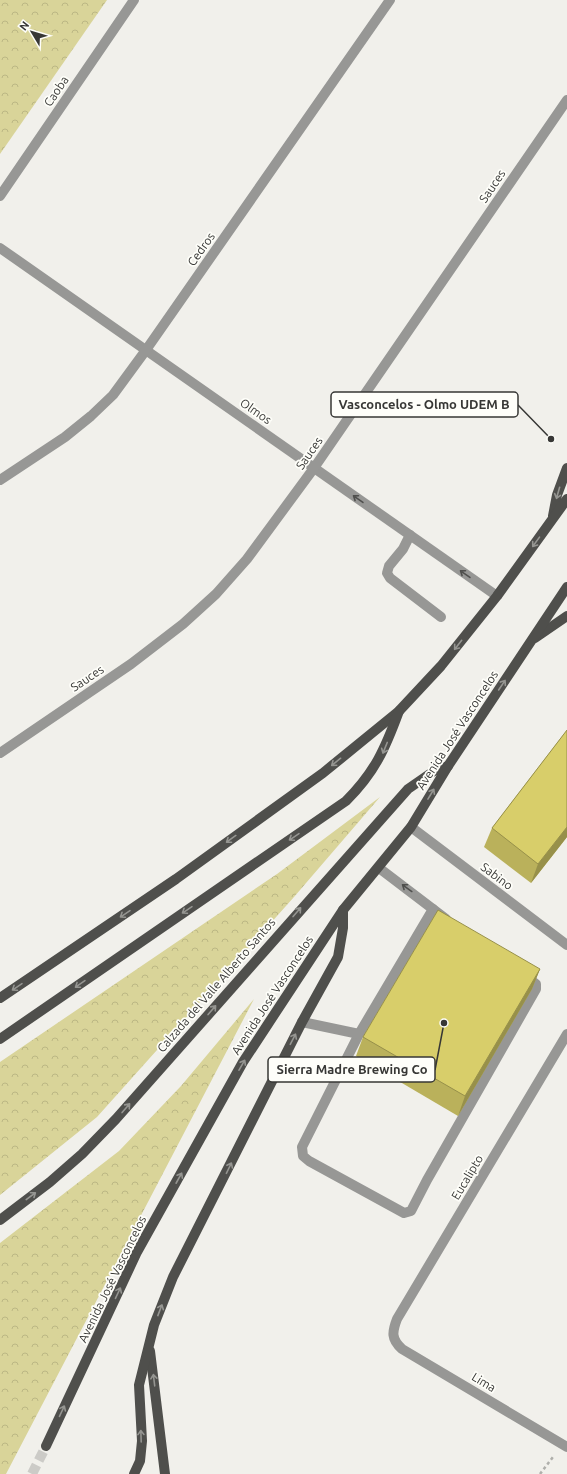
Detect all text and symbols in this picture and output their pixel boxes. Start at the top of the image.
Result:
north arrow [12,12,52,52]
text: N [17,19,31,33]
street label: Caoba [41,73,71,109]
street label: Sauces [476,167,508,205]
street label: Cedros [185,230,217,268]
callout: Vasconcelos - Olmo UDEM B [331,392,518,417]
street label: Olmos [238,396,274,426]
text: Vasconcelos - Olmo UDEM B [338,397,510,411]
street label: Sauces [293,434,325,472]
one-way arrow [554,486,561,499]
one-way arrow [353,495,364,503]
one-way arrow [532,536,540,547]
one-way arrow [459,570,470,578]
one-way arrow [453,640,462,651]
street label: Sauces [68,662,106,694]
street label: Avenida José Vasconcelos [414,668,500,792]
one-way arrow [498,680,506,691]
one-way arrow [381,741,388,753]
one-way arrow [331,757,341,766]
one-way arrow [428,788,436,800]
one-way arrow [289,833,300,841]
one-way arrow [226,835,237,843]
street label: Sabino [479,860,515,892]
one-way arrow [401,884,412,892]
one-way arrow [182,906,193,914]
one-way arrow [293,907,302,918]
one-way arrow [120,910,131,918]
street label: Calzada del Valle Alberto Santos [154,915,278,1055]
street label: Avenida José Vasconcelos [229,933,315,1057]
one-way arrow [74,980,85,988]
one-way arrow [12,983,23,991]
one-way arrow [207,1005,216,1015]
one-way arrow [290,1034,297,1046]
callout: Sierra Madre Brewing Co [268,1057,435,1082]
one-way arrow [238,1059,246,1071]
text: Sierra Madre Brewing Co [277,1062,428,1076]
one-way arrow [121,1103,131,1113]
street label: Eucalipto [449,1152,485,1202]
one-way arrow [226,1162,233,1174]
one-way arrow [175,1173,183,1185]
one-way arrow [25,1192,36,1200]
street label: Avenida José Vasconcelos [76,1214,148,1344]
one-way arrow [115,1288,122,1300]
one-way arrow [156,1305,164,1317]
street label: Lima [470,1370,498,1394]
one-way arrow [150,1374,158,1387]
one-way arrow [59,1405,66,1417]
one-way arrow [138,1430,145,1443]

